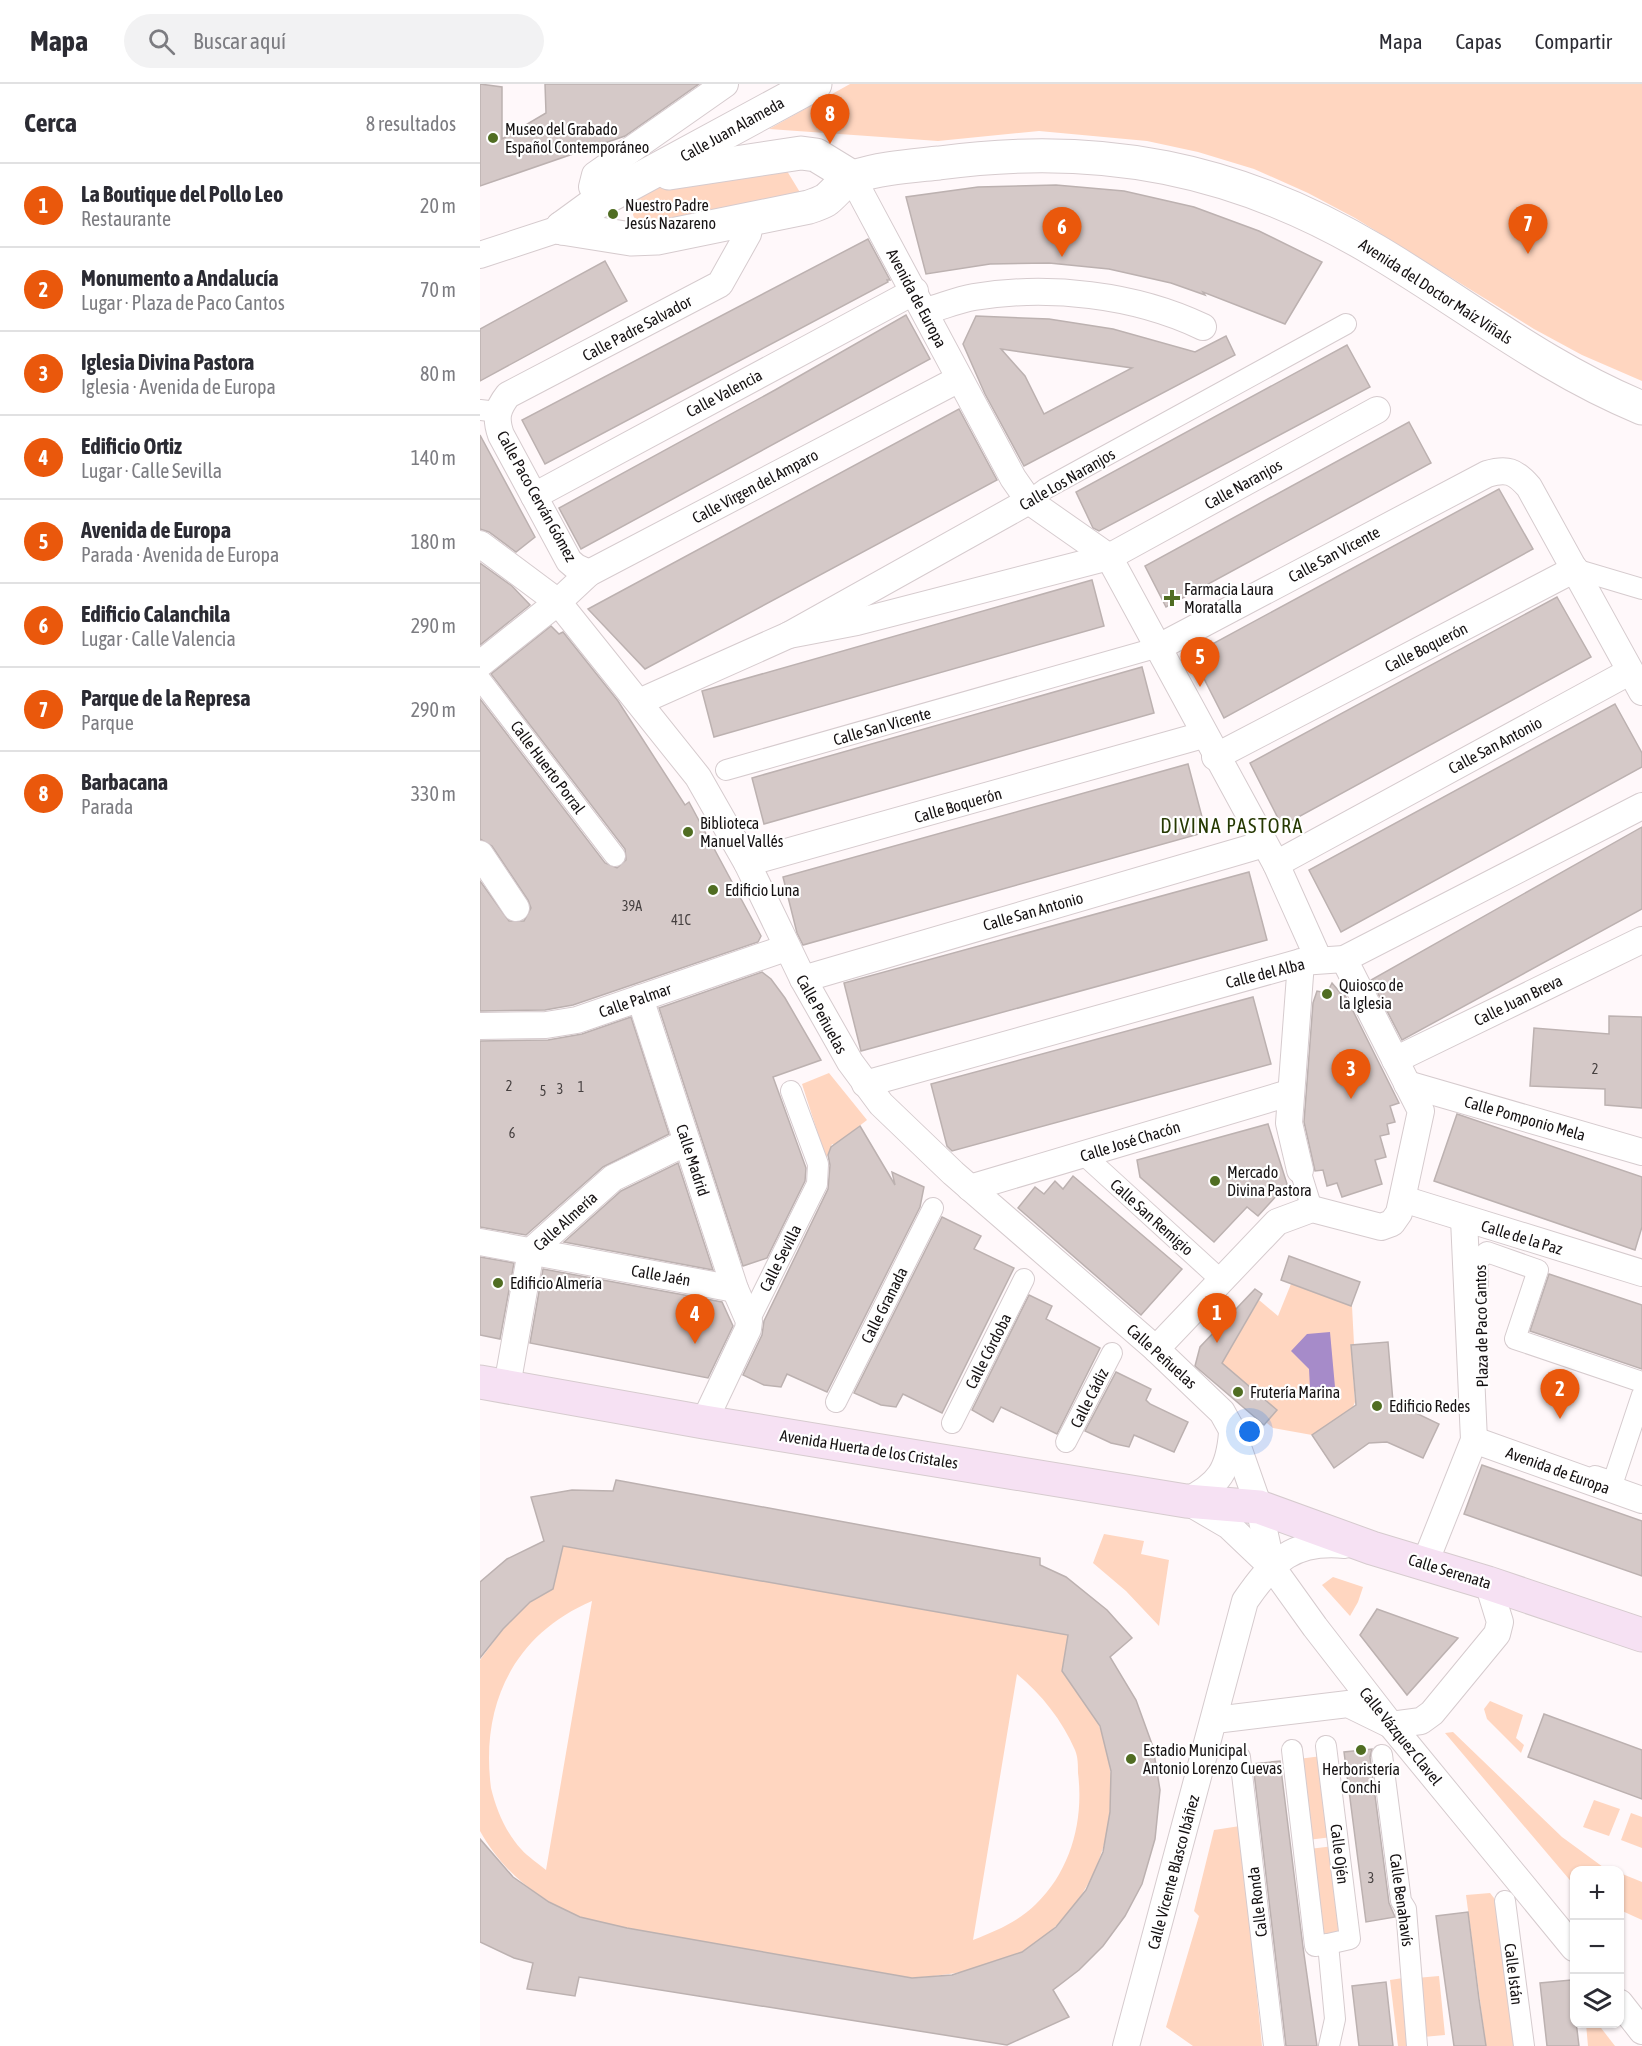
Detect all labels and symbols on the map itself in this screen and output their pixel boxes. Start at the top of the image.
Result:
street label: Calle Juan Alameda [677,93,787,165]
pin: 8 [810,94,850,144]
place label: Museo del Grabado Español Contemporáneo [505,120,649,157]
marker: Museo del Grabado Español Contemporáneo [486,131,500,145]
place label: Nuestro Padre Jesús Nazareno [625,196,716,232]
pin: 7 [1508,204,1548,254]
marker: Nuestro Padre Jesús Nazareno [606,207,620,221]
pin: 6 [1042,208,1082,257]
street label: Avenida del Doctor Maíz Viñals [1356,235,1516,348]
street label: Avenida de Europa [883,246,951,351]
street label: Calle Padre Salvador [579,292,695,364]
street label: Calle Valencia [683,365,765,421]
street label: Calle Paco Cerván Gómez [494,428,581,565]
street label: Calle Los Naranjos [1016,444,1119,514]
street label: Calle Virgen del Amparo [689,445,821,528]
street label: Calle Naranjos [1201,455,1286,514]
street label: Calle San Vicente [1285,522,1383,586]
place label: Farmacia Laura Moratalla [1184,580,1274,616]
marker: Farmacia Laura Moratalla [1165,591,1179,605]
street label: Calle Boquerón [1382,619,1471,676]
pin: 5 [1180,638,1220,687]
street label: Calle San Vicente [831,703,933,749]
street label: Calle San Antonio [1445,713,1545,777]
street label: Calle Huerto Porral [507,717,589,818]
street label: Calle Boquerón [912,784,1004,827]
place label: Biblioteca Manuel Vallés [700,814,784,850]
district label: DIVINA PASTORA [1160,814,1304,837]
marker: Biblioteca Manuel Vallés [681,825,695,839]
place label: Edificio Luna [725,881,800,899]
marker: Edificio Luna [706,883,720,897]
street label: Calle San Antonio [981,888,1085,934]
house number: 39A [622,898,642,914]
house number: 41C [671,912,691,928]
street label: Calle del Alba [1224,954,1306,992]
street label: Calle Peñuelas [793,971,851,1057]
street label: Calle Juan Breva [1471,971,1565,1029]
place label: Quiosco de la Iglesia [1339,976,1403,1013]
street label: Calle Palmar [596,979,674,1021]
marker: Quiosco de la Iglesia [1320,987,1334,1001]
pin: 3 [1332,1050,1370,1099]
house number: 2 [1592,1061,1598,1077]
house number: 2 [506,1078,512,1094]
house number: 1 [578,1079,584,1095]
house number: 3 [557,1081,563,1097]
house number: 5 [540,1083,546,1099]
street label: Calle Pomponio Mela [1462,1092,1588,1145]
street label: Calle José Chacón [1078,1117,1182,1165]
street label: Calle Madrid [673,1122,713,1198]
house number: 6 [509,1125,516,1141]
place label: Mercado Divina Pastora [1227,1163,1312,1199]
marker: Mercado Divina Pastora [1208,1174,1222,1188]
street label: Calle San Remigio [1106,1175,1197,1260]
street label: Calle Almería [530,1188,600,1254]
street label: Calle de la Paz [1479,1216,1565,1258]
street label: Calle Sevilla [756,1222,804,1294]
street label: Calle Jaén [630,1261,692,1289]
street label: Calle Granada [857,1264,911,1346]
street label: Plaza de Paco Cantos [1471,1264,1491,1387]
place label: Edificio Almería [510,1274,602,1292]
marker: Edificio Almería [491,1276,505,1290]
pin: 4 [676,1294,714,1344]
pin: 1 [1198,1294,1236,1343]
street label: Calle Córdoba [961,1310,1015,1392]
street label: Calle Peñuelas [1123,1320,1201,1392]
street label: Calle Cádiz [1066,1365,1112,1431]
pin: 2 [1540,1370,1580,1419]
place label: Frutería Marina [1250,1383,1340,1401]
marker: Frutería Marina [1231,1385,1245,1399]
place label: Edificio Redes [1389,1397,1471,1415]
marker: Edificio Redes [1370,1399,1384,1413]
your location [1235,1417,1264,1446]
street label: Avenida Huerta de los Cristales [779,1426,960,1472]
street label: Avenida de Europa [1503,1443,1612,1498]
street label: Calle Serenata [1406,1550,1494,1592]
street label: Calle Vázquez Clavel [1355,1684,1446,1790]
place label: Estadio Municipal Antonio Lorenzo Cuevas [1143,1741,1282,1777]
marker: Herboristería Conchi [1354,1743,1368,1757]
marker: Estadio Municipal Antonio Lorenzo Cuevas [1124,1752,1138,1766]
place label: Herboristería Conchi [1322,1760,1400,1796]
street label: Calle Vicente Blasco Ibáñez [1144,1793,1202,1951]
street label: Calle Ojén [1326,1823,1353,1885]
street label: Calle Benahavís [1387,1852,1417,1948]
street label: Calle Ronda [1244,1866,1270,1938]
house number: 3 [1368,1870,1374,1886]
street label: Calle Istán [1501,1942,1527,2006]

